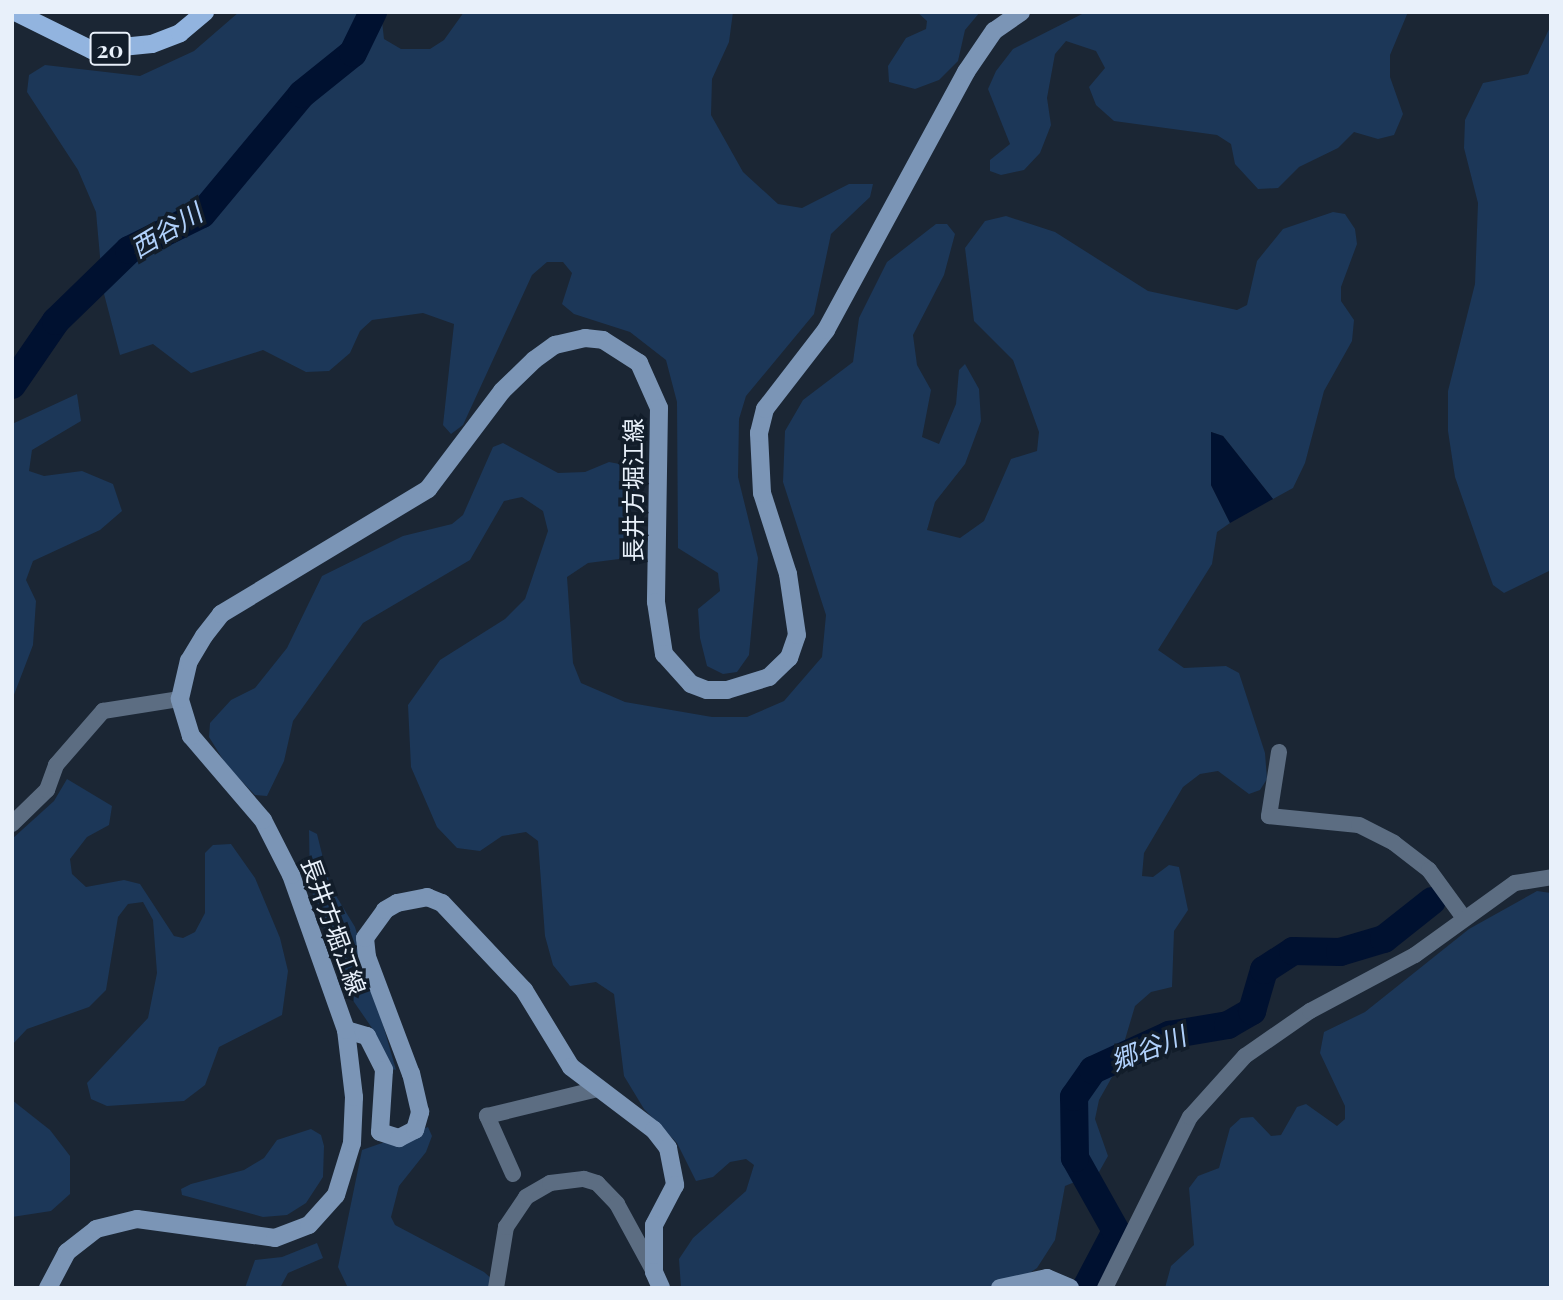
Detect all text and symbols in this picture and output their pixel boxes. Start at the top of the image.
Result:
road number: 20 [89,30,131,68]
water label: 西谷川 [125,197,207,263]
street label: 長井方堀江線 [619,418,647,562]
street label: 長井方堀江線 [296,853,372,999]
water label: 郷谷川 [1106,1019,1190,1077]

